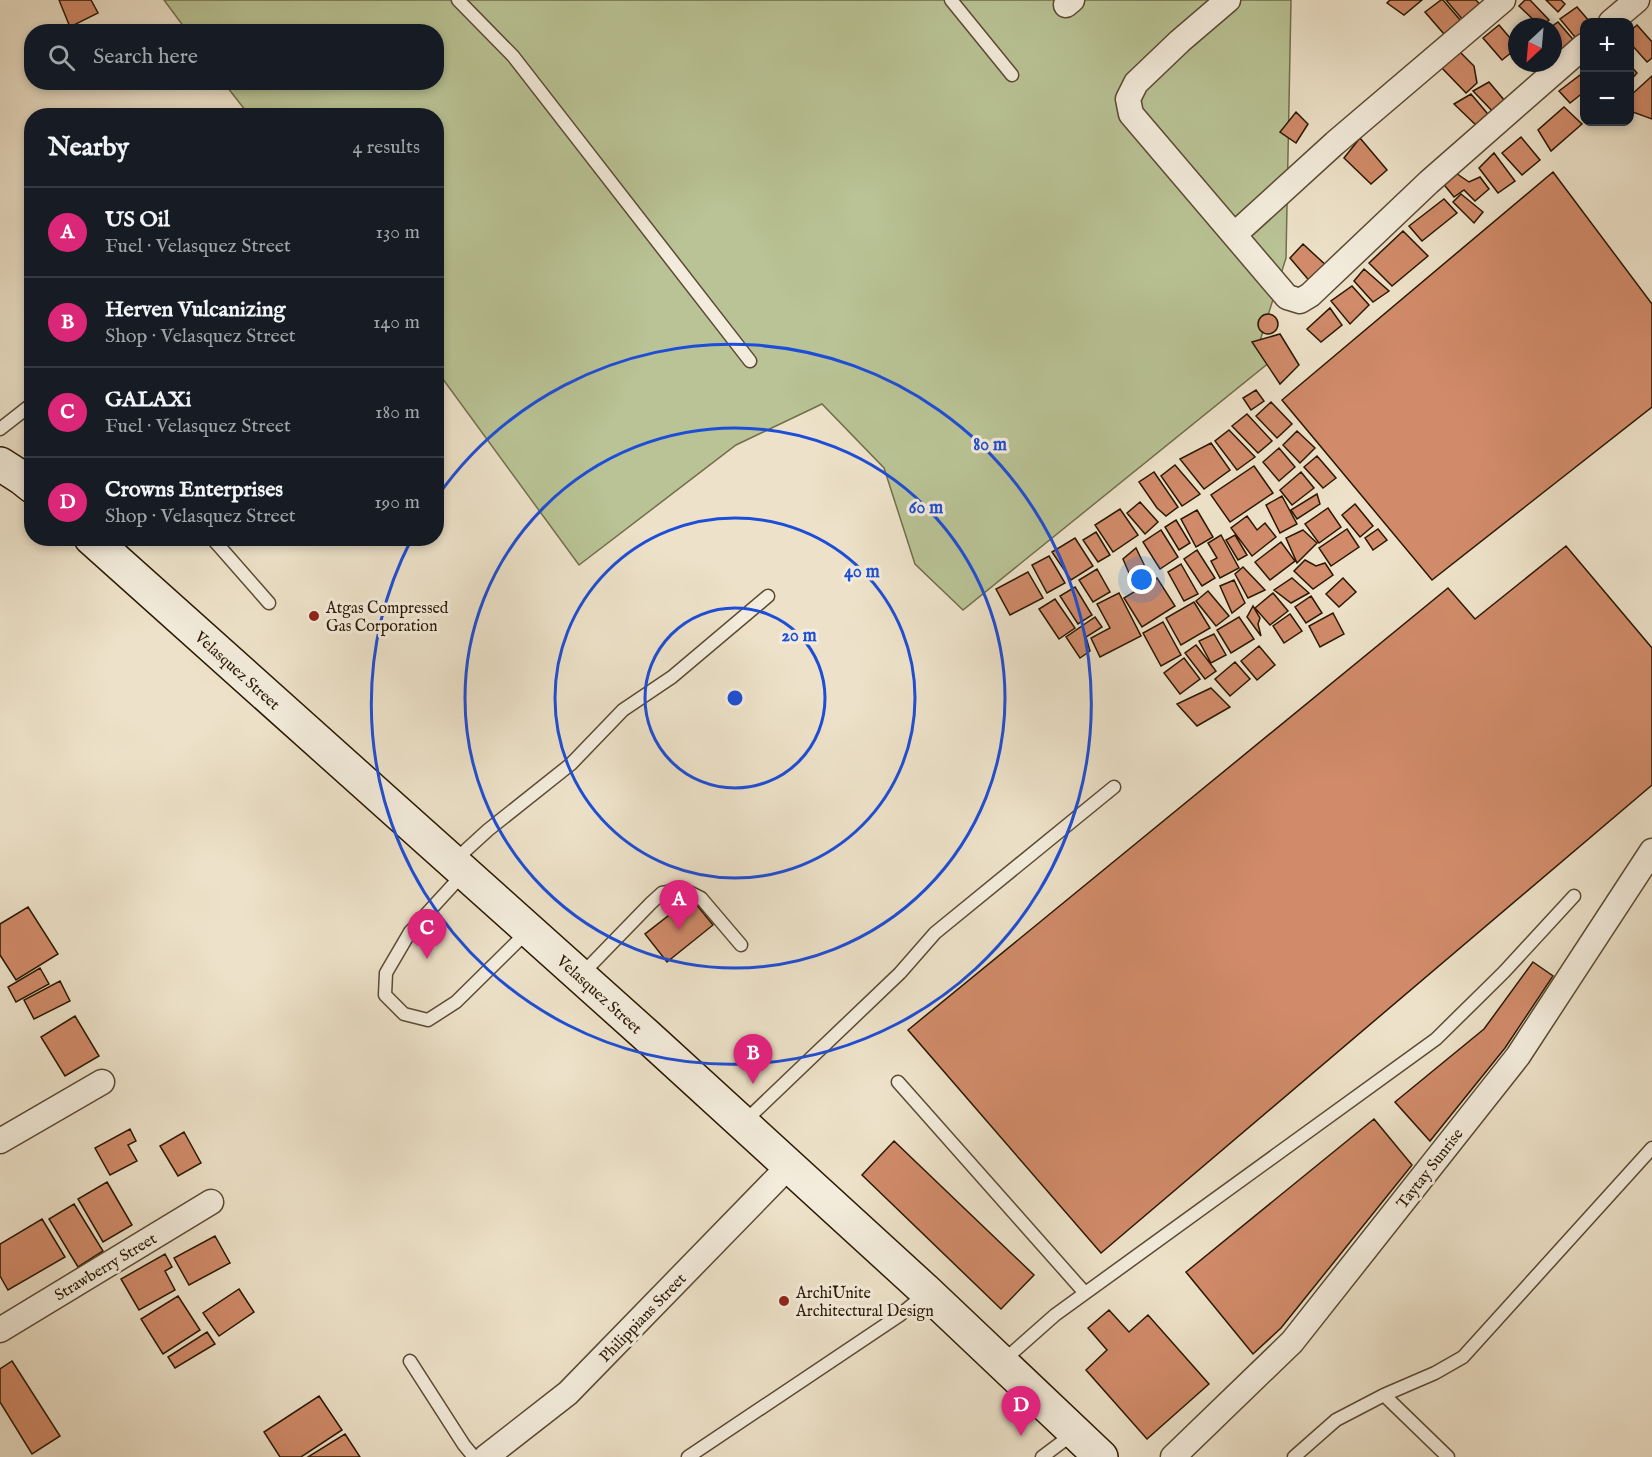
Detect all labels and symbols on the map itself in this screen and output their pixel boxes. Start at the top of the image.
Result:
north arrow [1508,18,1562,72]
text: 80 m [973,434,1007,457]
text: 60 m [909,497,943,520]
text: 40 m [844,561,880,584]
your location [1127,565,1156,594]
place label: Atgas Compressed Gas Corporation [325,599,449,637]
marker: Atgas Compressed Gas Corporation [307,609,321,623]
text: 20 m [781,625,817,648]
street label: Velasquez Street [189,627,284,715]
centre of rings [725,688,745,708]
pin: A [660,880,698,930]
pin: C [408,910,446,959]
street label: Velasquez Street [551,951,646,1039]
pin: B [734,1034,772,1084]
street label: Taytay Sunrise [1393,1125,1468,1214]
street label: Strawberry Street [51,1229,161,1306]
street label: Philippians Street [596,1269,691,1367]
place label: ArchiUnite Architectural Design [795,1284,934,1322]
marker: ArchiUnite Architectural Design [777,1294,791,1308]
pin: D [1002,1386,1040,1436]

